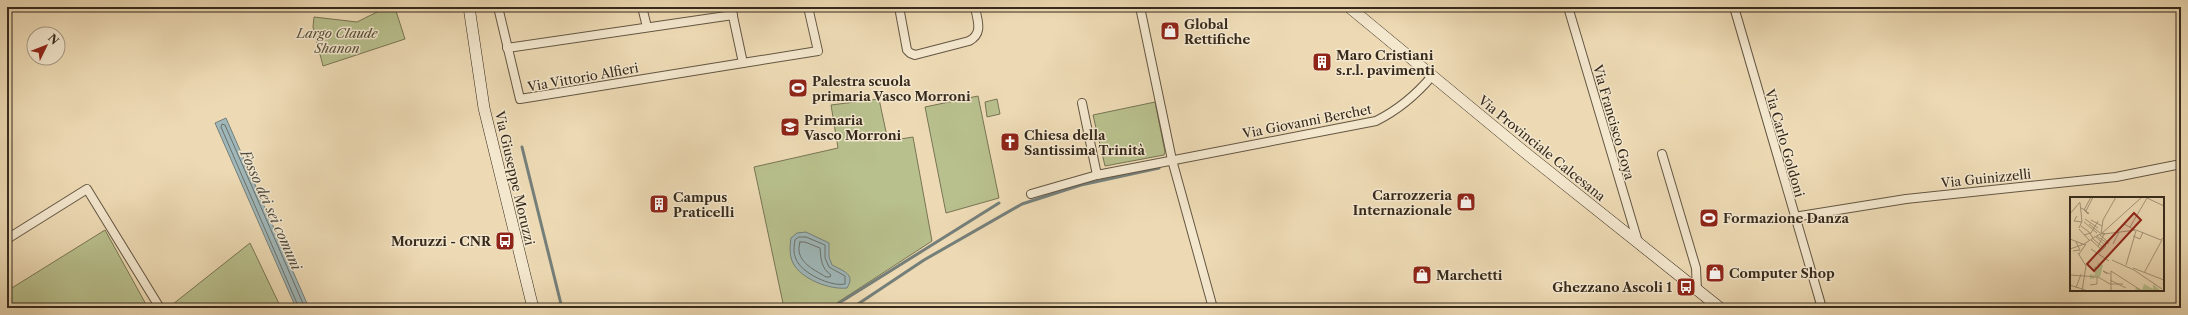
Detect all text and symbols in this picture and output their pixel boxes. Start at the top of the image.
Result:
place label: Global Rettifiche [1184,16,1250,47]
shop icon: Global Rettifiche [1159,20,1181,42]
park label: Largo Claude Shanon [295,25,378,56]
north arrow [26,26,66,66]
text: N [45,31,62,48]
place label: Maro Cristiani s.r.l. pavimenti [1336,47,1435,78]
building icon: Maro Cristiani s.r.l. pavimenti [1311,51,1333,73]
street label: Via Vittorio Alfieri [525,59,640,95]
street label: Via Francisco Goya [1590,62,1638,181]
place label: Palestra scuola primaria Vasco Morroni [812,73,971,104]
sports icon: Palestra scuola primaria Vasco Morroni [787,77,809,99]
street label: Via Carlo Goldoni [1762,86,1808,199]
street label: Via Provinciale Calcesana [1475,91,1609,204]
street label: Via Giovanni Berchet [1240,101,1373,142]
street label: Via Giuseppe Moruzzi [492,108,538,247]
place label: Primaria Vasco Morroni [803,112,902,143]
school or university icon: Primaria Vasco Morroni [779,116,801,138]
place label: Chiesa della Santissima Trinità [1024,127,1146,158]
church icon: Chiesa della Santissima Trinità [999,131,1021,153]
water label: Fosso dei sei comuni [236,146,306,274]
street label: Via Guinizzelli [1939,165,2032,191]
place label: Carrozzeria Internazionale [1353,187,1452,218]
place label: Campus Praticelli [673,189,735,220]
shop icon: Carrozzeria Internazionale [1455,191,1477,213]
building icon: Campus Praticelli [648,193,670,215]
inset map [2070,197,2164,291]
sports icon: Formazione Danza [1698,207,1720,229]
place label: Formazione Danza [1723,210,1850,226]
bus stop icon: Moruzzi - CNR [494,230,516,252]
place label: Moruzzi - CNR [391,233,492,249]
shop icon: Computer Shop [1704,262,1726,284]
shop icon: Marchetti [1411,264,1433,286]
place label: Computer Shop [1729,265,1835,281]
place label: Marchetti [1436,267,1503,283]
bus stop icon: Ghezzano Ascoli 1 [1675,276,1697,298]
place label: Ghezzano Ascoli 1 [1552,279,1672,295]

